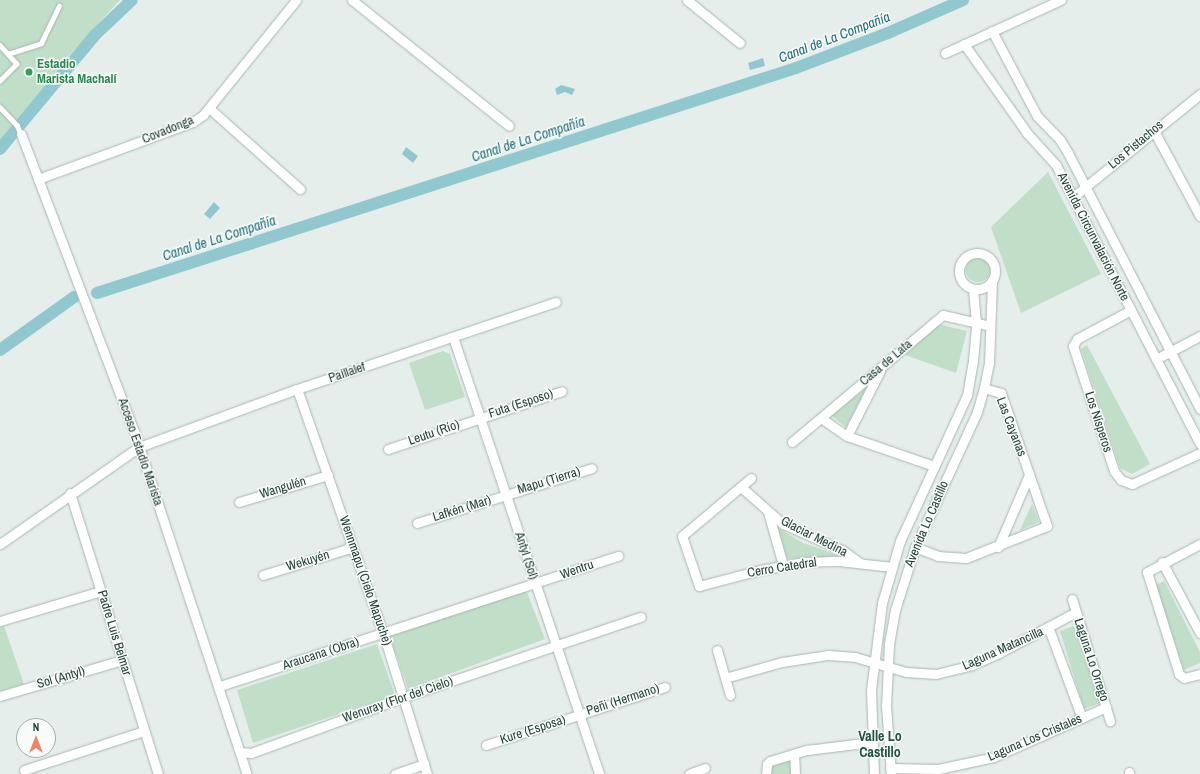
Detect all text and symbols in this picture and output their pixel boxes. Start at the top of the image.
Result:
water label: Canal de La Compañía [776,8,892,66]
place label: Estadio Marista Machalí [37,57,116,88]
marker: Estadio Marista Machalí [24,67,34,77]
street label: Covadonga [140,113,196,147]
water label: Canal de La Compañía [469,113,587,165]
street label: Los Pistachos [1105,118,1167,172]
street label: Avenida Circunvalación Norte [1054,170,1132,304]
water label: Canal de La Compañía [160,212,278,264]
street label: Casa de Lata [857,337,915,389]
street label: Paillalef [327,359,367,387]
street label: Futa (Esposo) [487,386,555,422]
street label: Los Nísperos [1081,390,1115,454]
street label: Las Cayanas [993,395,1029,459]
street label: Acceso Estadio Marista [114,396,166,508]
street label: Leutu (Río) [406,417,462,449]
street label: Mapu (Tierra) [516,464,582,498]
street label: Wangulén [258,474,308,502]
street label: Avenida Lo Castillo [902,478,952,570]
street label: Lafkén (Mar) [431,493,493,525]
street label: Wennmapu (Cielo Mapuche) [335,514,395,648]
street label: Glaciar Medina [778,514,850,560]
street label: Antyl (Sol) [511,530,541,582]
street label: Wekuyén [285,547,331,575]
street label: Cerro Catedral [746,555,818,581]
street label: Wentru [558,557,596,583]
street label: Padre Luis Belmar [94,589,134,677]
street label: Laguna Lo Orrego [1070,616,1112,704]
street label: Laguna Matancilla [960,624,1046,674]
street label: Araucana (Obra) [281,634,361,674]
street label: Sol (Antyl) [35,664,87,692]
street label: Wenuray (Flor del Cielo) [341,674,455,726]
street label: Peñi (Hermano) [585,681,661,719]
street label: Laguna Los Cristales [986,711,1084,765]
street label: Kure (Esposa) [498,712,568,748]
north arrow [16,718,56,758]
text: N [33,720,39,734]
district label: Valle Lo Castillo [858,728,902,760]

